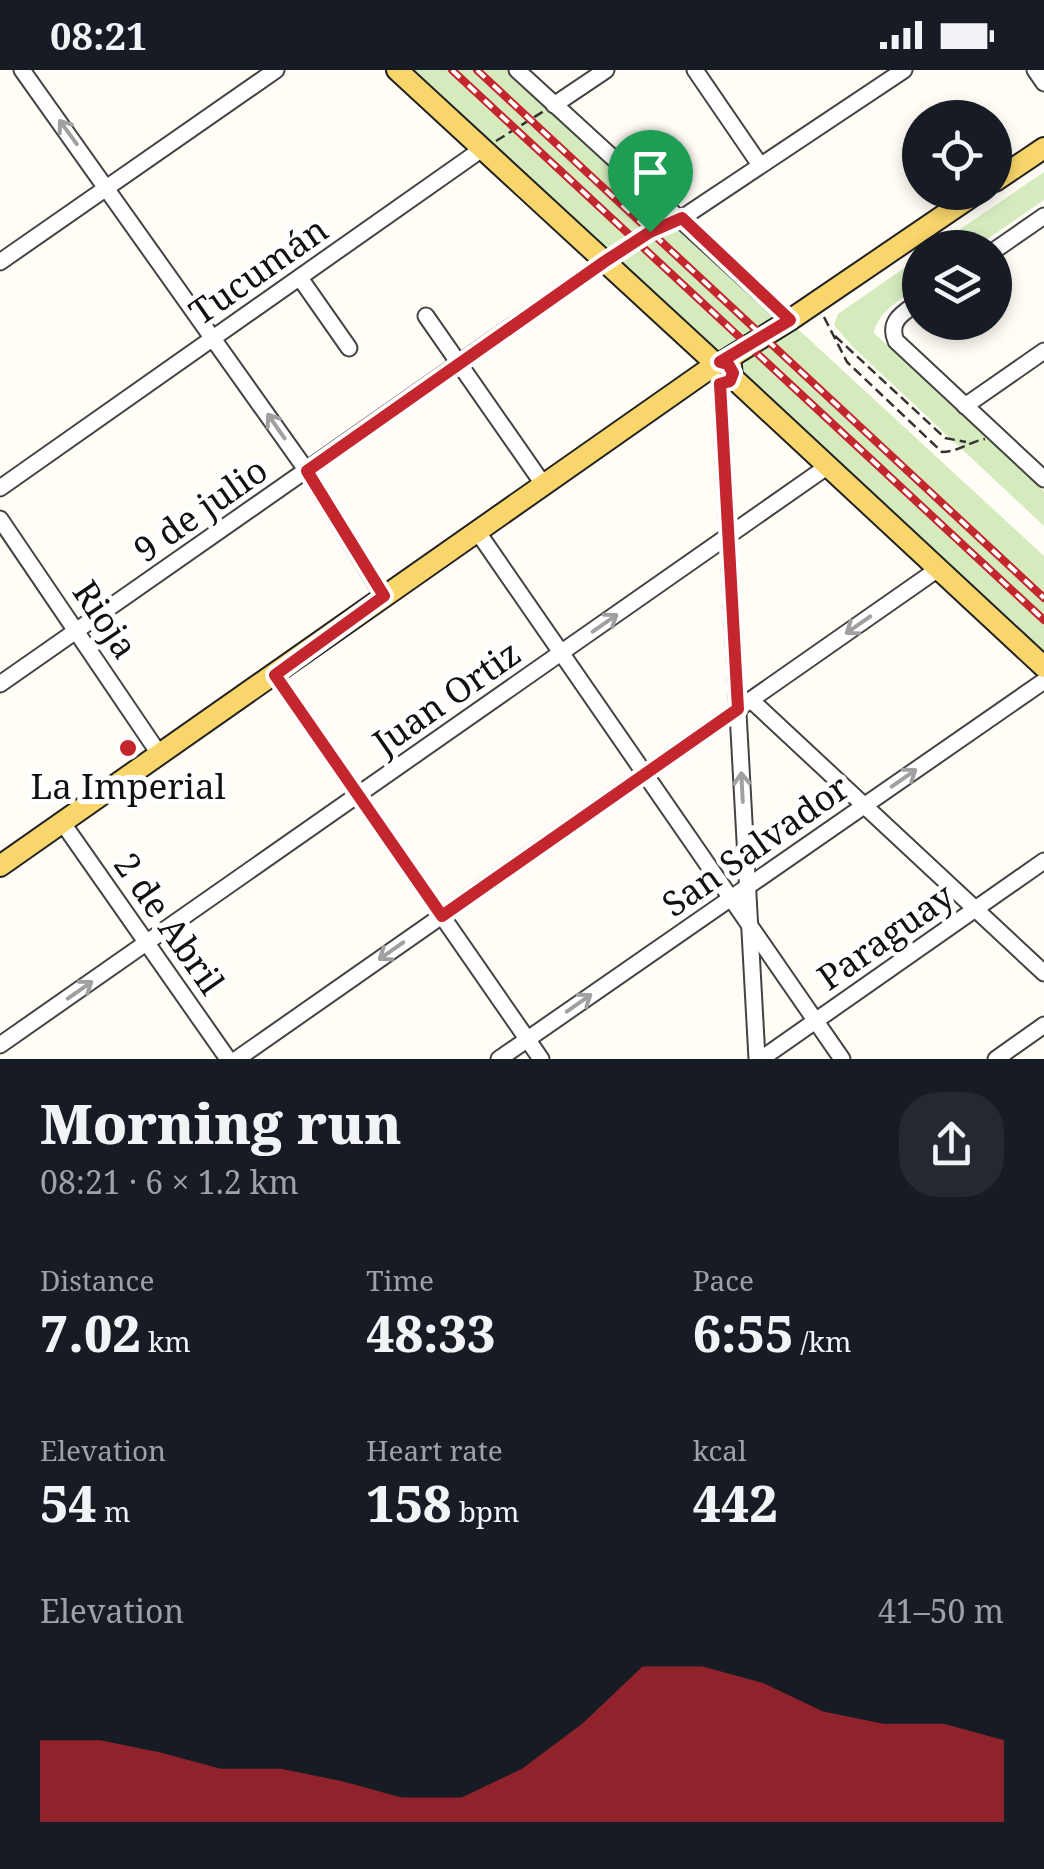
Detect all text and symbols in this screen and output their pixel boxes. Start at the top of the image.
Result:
text: 08:21 [50,9,147,61]
map controls [902,100,1012,340]
button: locate [902,100,1012,210]
one-way arrow [58,119,79,146]
pin [608,130,693,233]
icon: arrive [623,145,678,200]
street label: Tucumán [180,205,336,335]
button: layers [902,230,1012,340]
one-way arrow [265,413,286,440]
street label: 9 de julio [124,446,276,572]
street label: Rioja [63,571,149,667]
one-way arrow [590,613,618,634]
one-way arrow [845,614,873,635]
street label: Juan Ortiz [362,629,529,766]
marker: La Imperial [117,737,139,759]
place label: La Imperial [31,762,226,809]
street label: San Salvador [652,763,858,927]
one-way arrow [889,768,917,789]
one-way arrow [732,771,751,803]
street label: 2 de Abril [104,843,236,1003]
street label: Paraguay [808,872,963,1000]
one-way arrow [378,940,406,961]
one-way arrow [66,980,93,1001]
one-way arrow [565,993,593,1014]
text: Morning run [40,1085,402,1160]
button: share [899,1092,1004,1197]
text: 08:21 · 6 × 1.2 km [40,1160,299,1203]
text: Distance [40,1261,154,1299]
text: Time [366,1261,434,1299]
text: Pace [693,1261,754,1299]
text: 7.02 [40,1299,141,1367]
text: 48:33 [366,1299,495,1367]
text: 6:55 [693,1299,793,1367]
text: km [141,1322,191,1360]
text: /km [793,1322,851,1360]
text: Elevation [40,1431,166,1469]
text: Heart rate [366,1431,503,1469]
text: kcal [693,1431,747,1469]
text: 54 [40,1469,97,1537]
text: 158 [366,1469,451,1537]
text: 442 [693,1469,778,1537]
text: m [97,1492,130,1530]
text: bpm [451,1492,520,1530]
text: Elevation [40,1589,184,1632]
text: 41–50 m [878,1589,1004,1632]

